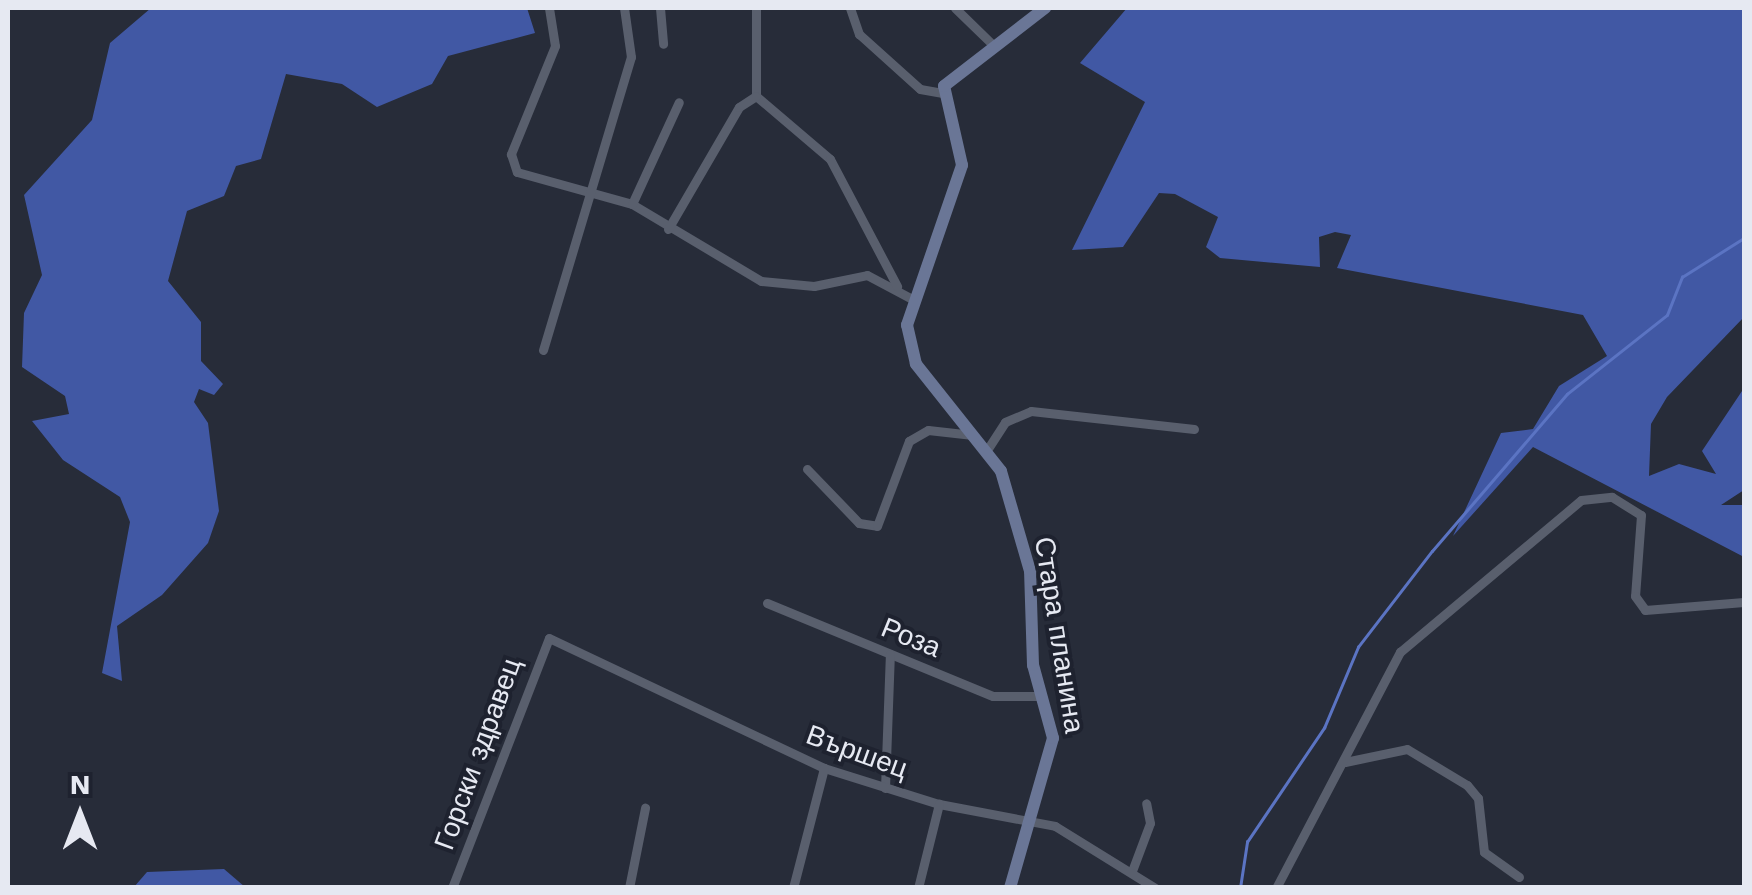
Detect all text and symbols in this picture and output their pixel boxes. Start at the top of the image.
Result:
street label: Стара планина [1027,534,1091,736]
street label: Роза [876,611,946,665]
street label: Горски здравец [428,653,528,855]
street label: Вършец [802,718,912,786]
north arrow [30,765,130,865]
text: N [70,768,90,801]

